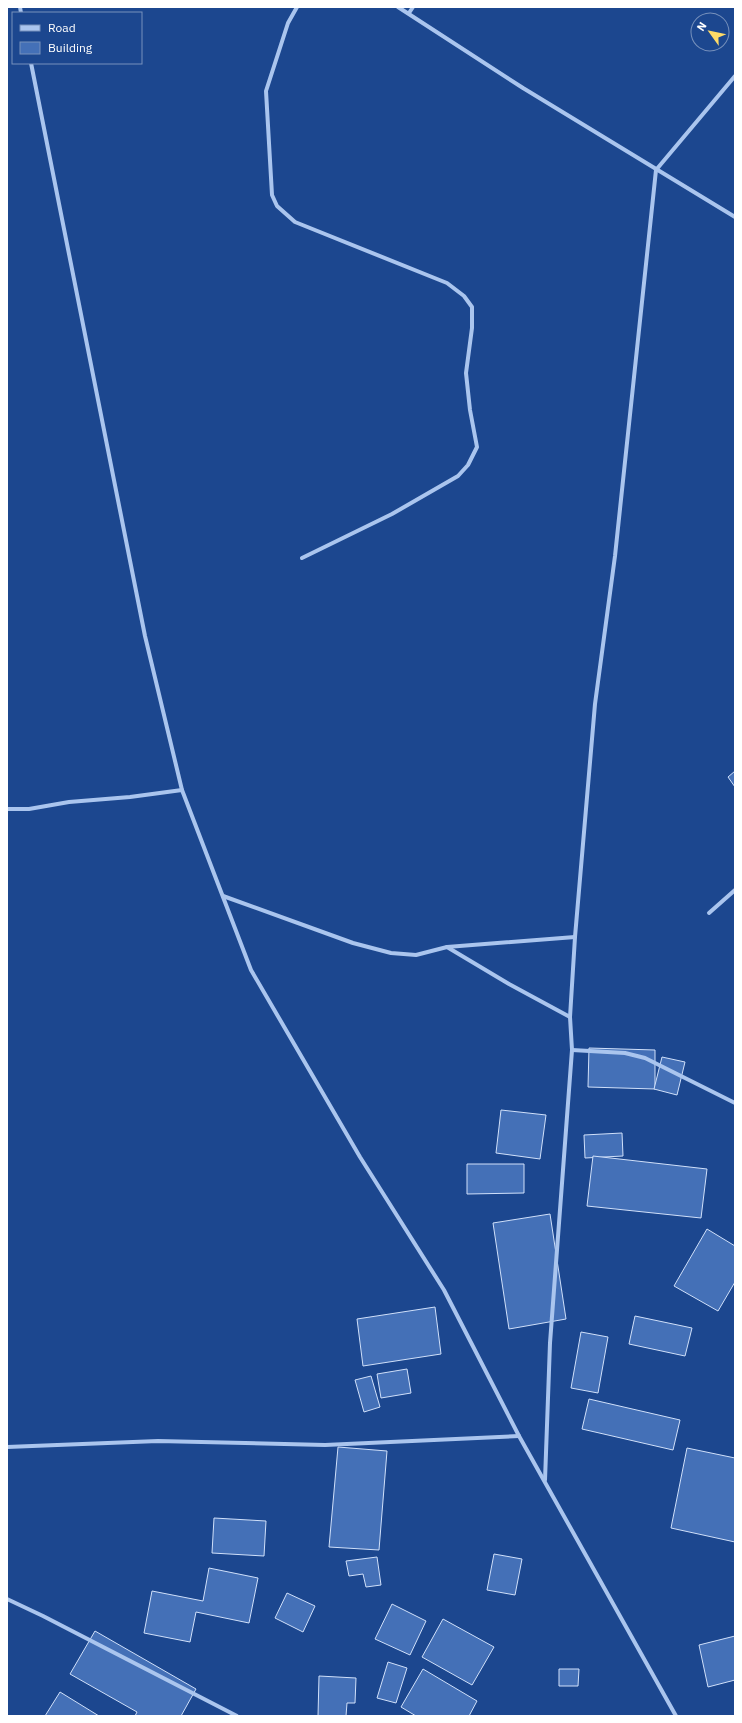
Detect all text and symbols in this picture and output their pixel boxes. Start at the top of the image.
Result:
legend [12,12,142,64]
north arrow [690,12,730,52]
text: N [694,19,710,34]
text: Road [48,20,76,35]
text: Building [48,40,93,55]

